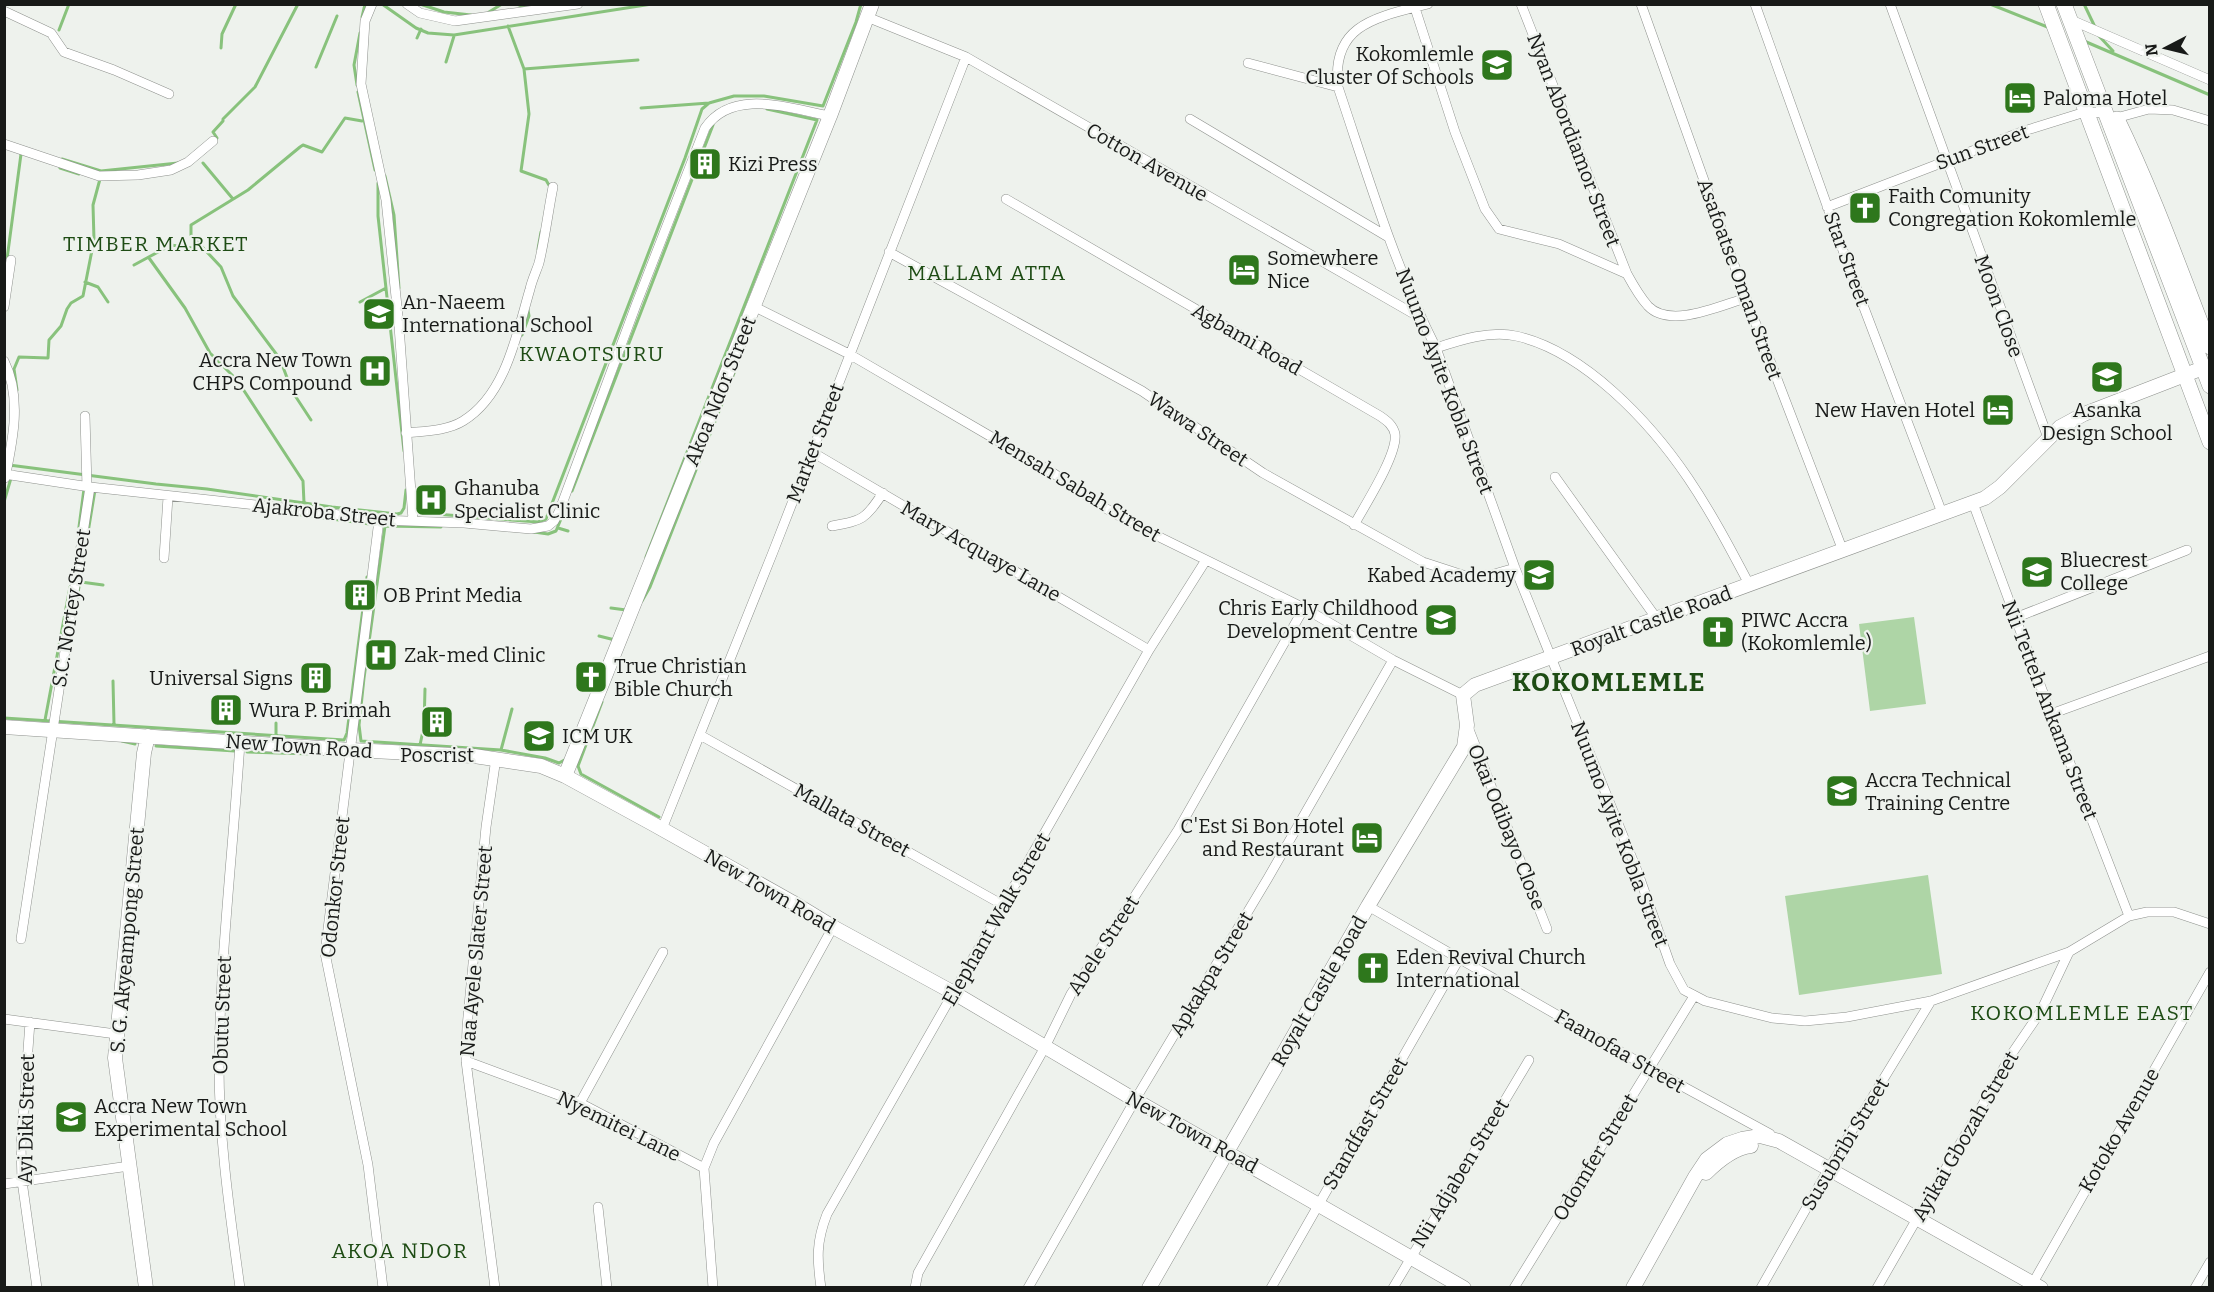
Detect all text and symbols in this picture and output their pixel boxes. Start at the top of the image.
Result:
north arrow [2136,18,2196,78]
street label: Nyan Abordiamor Street [1522,30,1626,250]
place label: Kokomlemle Cluster Of Schools [1305,42,1474,89]
text: N [2141,42,2162,57]
school or university icon: Kokomlemle Cluster Of Schools [1479,47,1515,83]
hotel icon: Paloma Hotel [2002,80,2038,116]
place label: Paloma Hotel [2043,86,2168,110]
street label: Cotton Avenue [1082,117,1212,207]
street label: Sun Street [1932,119,2032,175]
building icon: Kizi Press [687,146,723,182]
place label: Kizi Press [728,152,818,176]
street label: Asafoatse Oman Street [1692,175,1788,383]
place label: Faith Comunity Congregation Kokomlemle [1888,184,2137,231]
church icon: Faith Comunity Congregation Kokomlemle [1847,190,1883,226]
street label: Star Street [1819,208,1875,310]
district label: TIMBER MARKET [63,231,249,257]
place label: Somewhere Nice [1267,246,1378,293]
hotel icon: Somewhere Nice [1226,252,1262,288]
street label: Moon Close [1969,252,2029,360]
district label: MALLAM ATTA [907,260,1067,286]
street label: Nuumo Ayite Kobla Street [1391,265,1499,497]
place label: An-Naeem International School [402,290,593,337]
school or university icon: An-Naeem International School [361,296,397,332]
street label: Agbami Road [1188,298,1306,380]
street label: Akoa Ndor Street [679,313,761,469]
district label: KWAOTSURU [519,341,665,367]
place label: Accra New Town CHPS Compound [192,348,352,395]
hospital icon: Accra New Town CHPS Compound [357,353,393,389]
school or university icon: Asanka Design School [2089,359,2125,395]
street label: Market Street [781,380,849,506]
street label: Wawa Street [1143,387,1253,471]
hotel icon: New Haven Hotel [1980,392,2016,428]
place label: New Haven Hotel [1814,398,1975,422]
place label: Asanka Design School [2041,398,2173,445]
street label: Mensah Sabah Street [985,425,1165,547]
place label: Ghanuba Specialist Clinic [454,476,600,523]
hospital icon: Ghanuba Specialist Clinic [413,482,449,518]
street label: Ajakroba Street [251,493,397,532]
street label: Mary Acquaye Lane [897,495,1065,607]
street label: S.C. Nortey Street [47,527,95,689]
place label: Bluecrest College [2060,548,2148,595]
school or university icon: Bluecrest College [2019,554,2055,590]
school or university icon: Kabed Academy [1521,557,1557,593]
place label: Kabed Academy [1367,563,1516,587]
building icon: OB Print Media [342,577,378,613]
street label: Royalt Castle Road [1567,581,1735,661]
place label: OB Print Media [383,583,522,607]
place label: Chris Early Childhood Development Centre [1218,596,1418,643]
street label: Nii Tetteh Ankama Street [1997,597,2103,823]
school or university icon: Chris Early Childhood Development Centre [1423,602,1459,638]
place label: PIWC Accra (Kokomlemle) [1741,608,1872,655]
church icon: PIWC Accra (Kokomlemle) [1700,614,1736,650]
hospital icon: Zak-med Clinic [363,637,399,673]
place label: Zak-med Clinic [404,643,546,667]
place label: True Christian Bible Church [614,654,747,701]
church icon: True Christian Bible Church [573,659,609,695]
building icon: Universal Signs [298,660,334,696]
place label: Universal Signs [149,666,293,690]
district label: KOKOMLEMLE [1512,667,1706,698]
building icon: Wura P. Brimah [208,692,244,728]
place label: Wura P. Brimah [249,698,391,722]
building icon: Poscrist [419,704,455,740]
school or university icon: ICM UK [521,718,557,754]
street label: Nuumo Ayite Kobla Street [1566,718,1674,950]
place label: ICM UK [562,724,633,748]
street label: New Town Road [225,729,374,763]
street label: Okai Odibayo Close [1463,741,1551,913]
place label: Poscrist [400,743,474,767]
place label: Accra Technical Training Centre [1865,768,2011,815]
school or university icon: Accra Technical Training Centre [1824,773,1860,809]
street label: Mallata Street [790,778,914,862]
place label: C'Est Si Bon Hotel and Restaurant [1180,814,1344,861]
street label: Odonkor Street [316,815,354,959]
hotel icon: C'Est Si Bon Hotel and Restaurant [1349,820,1385,856]
street label: S. G. Akyeampong Street [105,826,149,1054]
street label: Elephant Walk Street [937,828,1055,1010]
street label: Naa Ayele Slater Street [455,844,497,1058]
street label: New Town Road [700,844,840,938]
street label: Abele Street [1062,891,1144,999]
street label: Apkakpa Street [1164,907,1258,1041]
street label: Royalt Castle Road [1266,911,1372,1070]
place label: Eden Revival Church International [1396,945,1586,992]
church icon: Eden Revival Church International [1355,950,1391,986]
street label: Obutu Street [208,955,236,1075]
district label: KOKOMLEMLE EAST [1970,1000,2194,1026]
street label: Faanofaa Street [1551,1004,1689,1098]
street label: Ayikai Gbozah Street [1907,1047,2023,1225]
street label: Standfast Street [1317,1052,1413,1194]
street label: Ayi Diki Street [13,1053,39,1185]
street label: Kotoko Avenue [2074,1063,2164,1197]
street label: Susubribi Street [1796,1073,1894,1215]
street label: Nyemitei Lane [553,1086,685,1166]
street label: New Town Road [1122,1086,1262,1178]
street label: Odomfer Street [1548,1089,1642,1225]
place label: Accra New Town Experimental School [94,1094,288,1141]
street label: Nii Adjaben Street [1406,1094,1515,1252]
school or university icon: Accra New Town Experimental School [53,1099,89,1135]
district label: AKOA NDOR [332,1238,468,1264]

